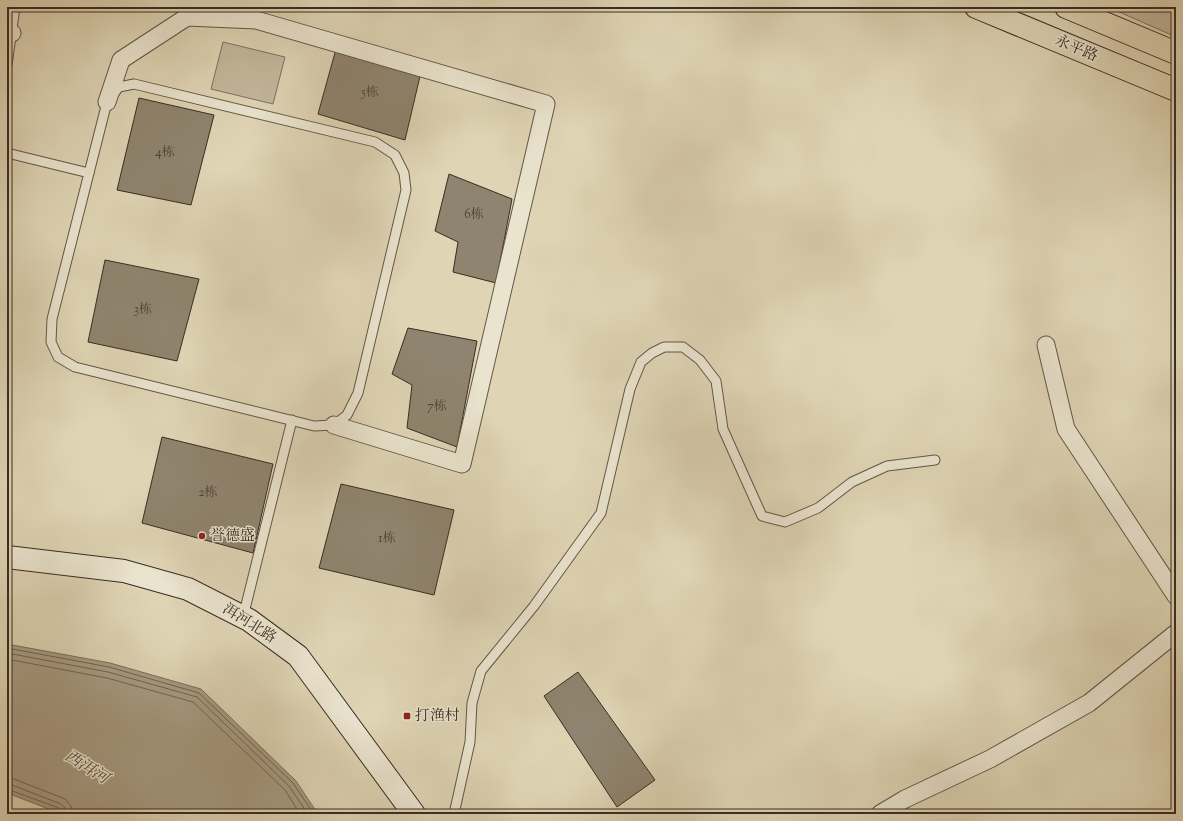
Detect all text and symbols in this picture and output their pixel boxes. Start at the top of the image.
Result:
street label: 永平路 [1051,31,1101,67]
house number: 5栋 [360,84,379,102]
house number: 4栋 [155,144,175,162]
house number: 6栋 [464,206,484,224]
house number: 3栋 [134,301,152,319]
house number: 7栋 [427,398,447,416]
house number: 2栋 [198,484,218,502]
place label: 誉德盛 [210,526,255,547]
house number: 1栋 [378,530,396,548]
marker: 誉德盛 [197,531,207,541]
street label: 洱河北路 [218,599,280,649]
place label: 打渔村 [415,706,460,727]
marker: 打渔村 [402,711,412,721]
water label: 西洱河 [60,746,115,792]

